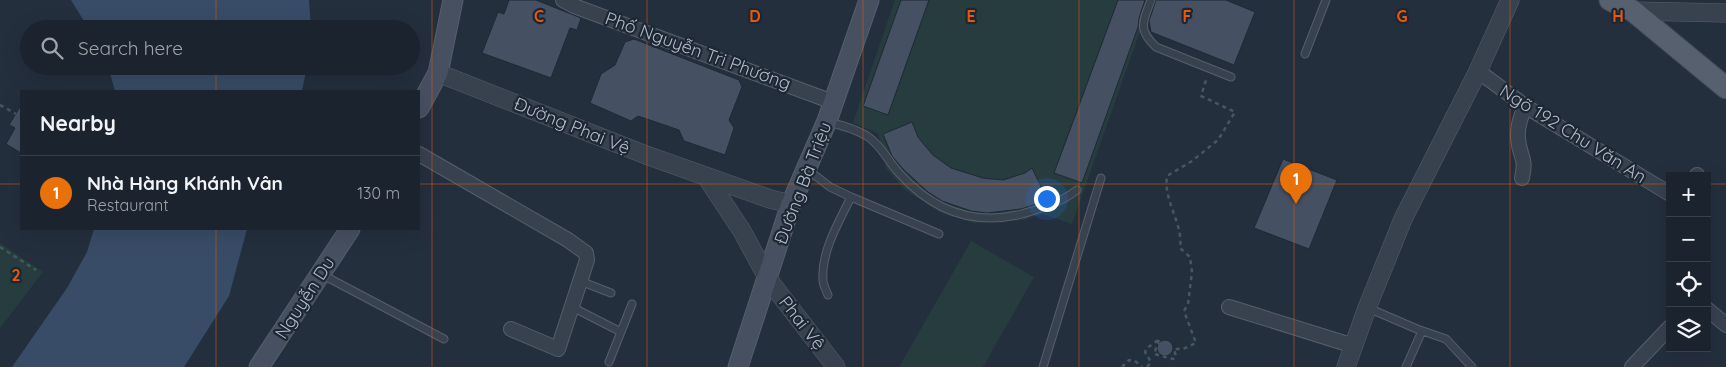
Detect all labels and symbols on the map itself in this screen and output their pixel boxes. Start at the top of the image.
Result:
text: C [534,6,544,26]
street label: Phố Nguyễn Tri Phương [602,6,794,95]
text: D [749,6,761,26]
text: E [966,6,976,26]
text: F [1183,6,1192,26]
text: G [1396,6,1408,26]
text: H [1612,6,1624,26]
street label: Ngõ 192 Chu Văn An [1496,79,1651,188]
street label: Đường Phai Vệ [511,92,634,159]
street label: Đường Bà Triệu [769,118,836,247]
pin: 1 [1280,163,1312,204]
your location [1034,186,1060,212]
street label: Nguyễn Du [270,252,340,343]
text: 2 [11,265,21,285]
street label: Phai Vệ [774,291,831,354]

